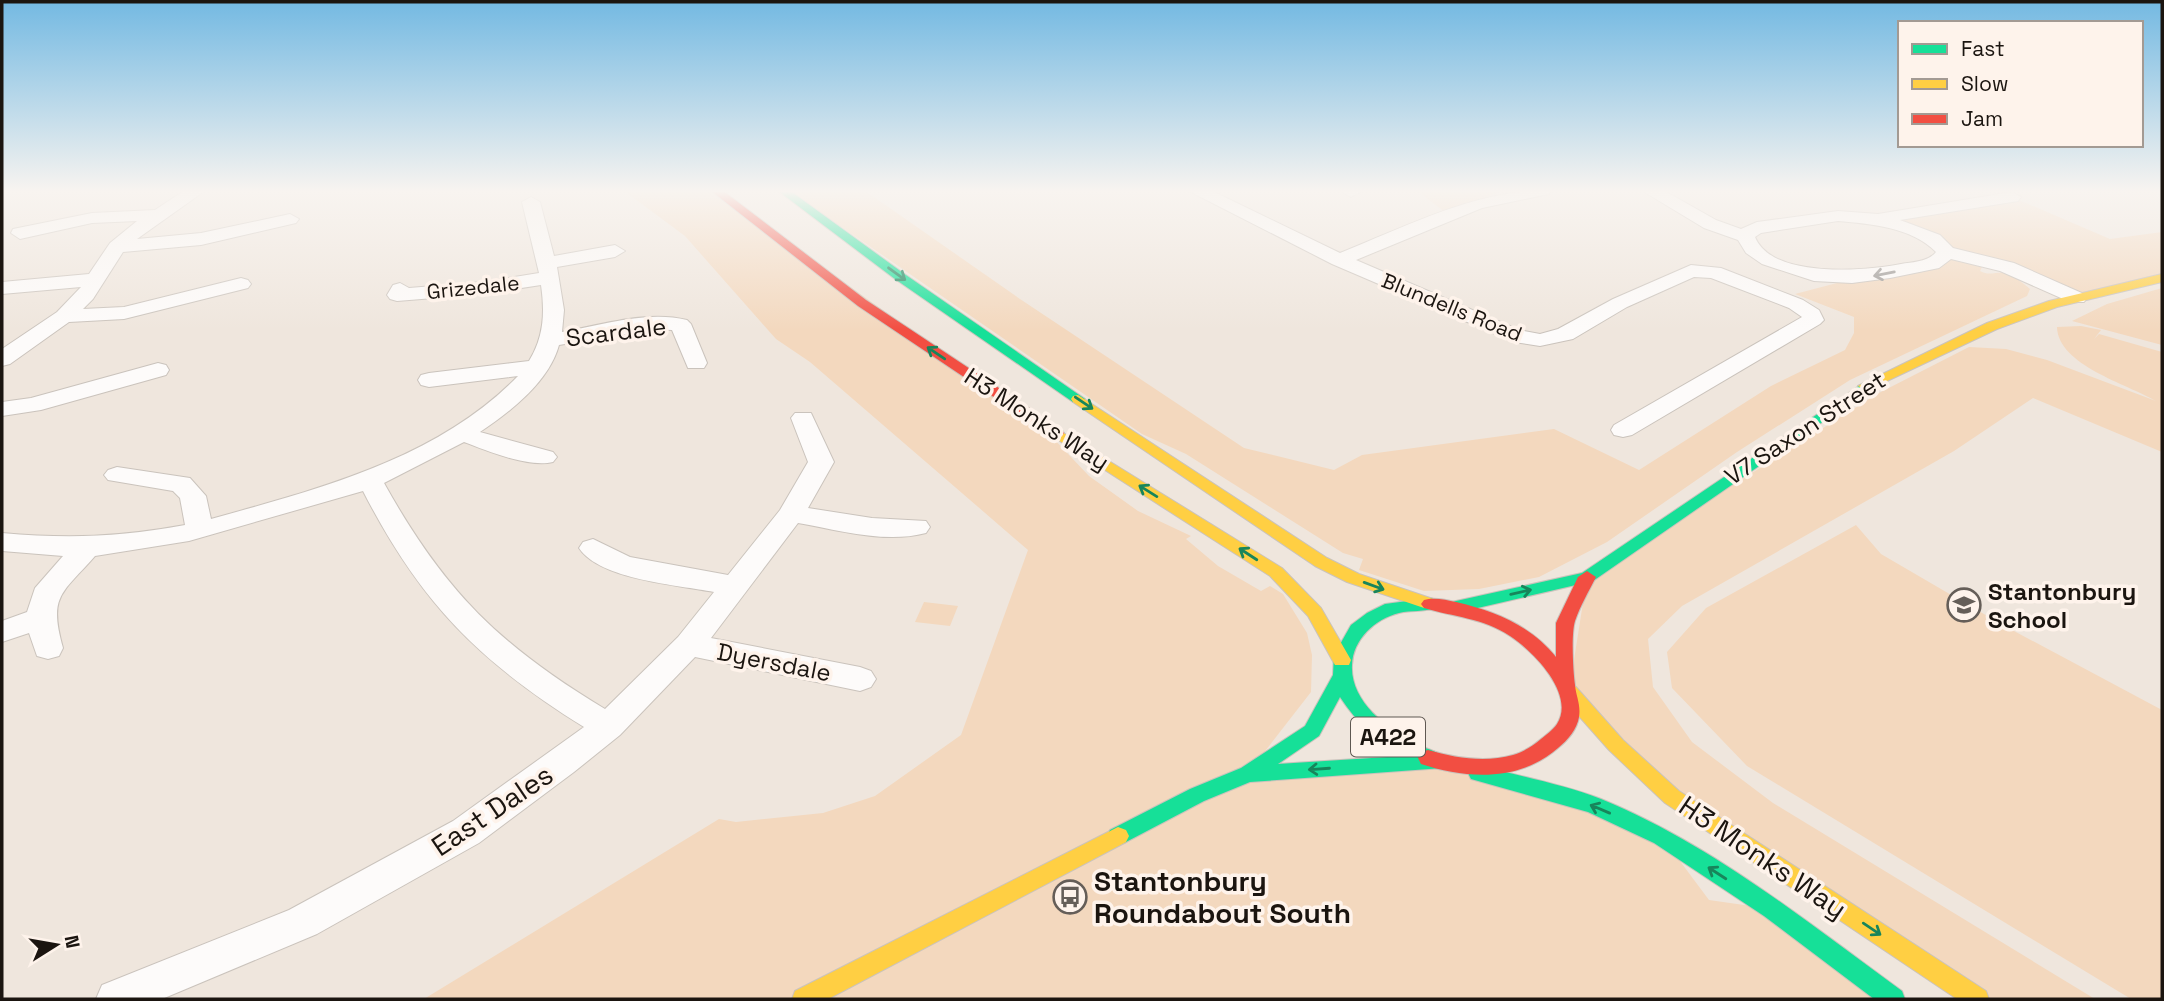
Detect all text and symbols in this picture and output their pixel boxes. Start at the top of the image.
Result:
legend [1898,21,2143,147]
text: Fast [1961,35,2005,62]
text: Slow [1961,70,2009,97]
text: Jam [1961,105,2003,132]
one-way arrow [887,267,906,281]
street label: Blundells Road [1378,267,1526,347]
one-way arrow [1873,267,1896,281]
street label: Grizedale [425,269,521,305]
street label: Scardale [564,310,668,354]
one-way arrow [927,346,946,360]
street label: H3 Monks Way [959,361,1115,477]
street label: V7 Saxon Street [1719,364,1891,492]
one-way arrow [1074,396,1093,410]
one-way arrow [1138,483,1158,497]
one-way arrow [1239,547,1258,561]
place label: Stantonbury School [1988,576,2136,635]
one-way arrow [1363,581,1385,593]
one-way arrow [1510,584,1532,597]
school or university icon: Stantonbury School [1945,586,1983,624]
street label: Dyersdale [714,636,834,688]
road number: A422 [1351,718,1425,757]
street label: East Dales [424,756,560,864]
one-way arrow [1308,763,1331,776]
street label: H3 Monks Way [1672,788,1854,926]
one-way arrow [1590,802,1611,815]
place label: Stantonbury Roundabout South [1094,863,1351,931]
one-way arrow [1708,865,1727,880]
bus stop icon: Stantonbury Roundabout South [1051,878,1089,916]
north arrow [21,910,91,980]
one-way arrow [1862,922,1881,937]
text: N [59,933,86,950]

